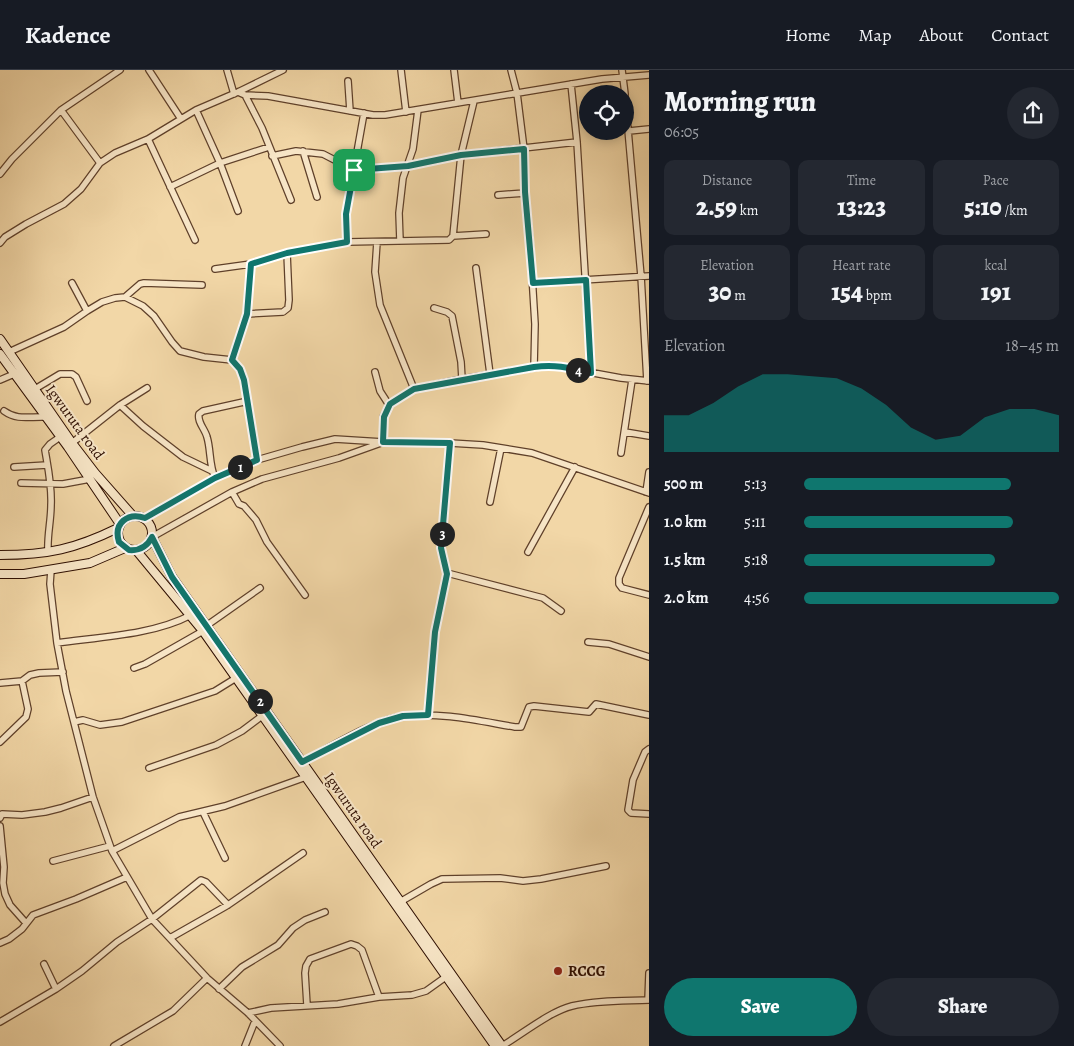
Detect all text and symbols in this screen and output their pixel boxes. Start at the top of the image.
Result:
text: Kadence [25,19,111,51]
text: Home [785,23,830,47]
text: Map [858,23,891,47]
text: About [919,23,963,47]
text: Contact [991,23,1049,47]
text: Morning run [664,83,816,121]
map controls [579,85,634,140]
button: locate [579,85,634,140]
button: share [1007,87,1059,139]
text: 06:05 [664,121,699,143]
pin [333,149,375,191]
icon: arrive [340,156,368,184]
text: Distance [702,171,752,190]
text: Time [847,171,876,190]
text: Pace [983,171,1009,190]
text: 2.59 [696,190,737,224]
text: 13:23 [837,190,886,224]
text: 5:10 [964,190,1002,224]
text: km [737,201,758,220]
text: /km [1002,201,1028,220]
text: Elevation [700,256,754,275]
text: Heart rate [832,256,891,275]
text: kcal [985,256,1007,275]
text: 30 [708,275,732,309]
text: 154 [831,275,863,309]
text: 191 [981,275,1011,309]
text: m [732,286,746,305]
text: bpm [863,286,892,305]
text: Elevation [664,335,725,357]
text: 18–45 m [1005,335,1059,357]
pin: 4 [566,358,590,382]
text: 4 [575,361,582,380]
street label: Igwuruta road [41,380,110,464]
pin: 1 [228,454,252,480]
text: 1 [238,458,243,477]
text: 500 m [664,473,703,495]
text: 5:13 [744,473,767,495]
text: 1.0 km [664,511,707,533]
text: 5:11 [744,511,766,533]
pin: 3 [430,522,454,546]
text: 3 [439,525,446,544]
text: 1.5 km [664,549,705,571]
text: 5:18 [744,549,768,571]
text: 2.0 km [664,587,709,609]
text: 4:56 [744,587,769,609]
pin: 2 [248,688,272,714]
text: 2 [257,692,264,711]
street label: Igwuruta road [320,768,387,853]
place label: RCCG [568,961,606,981]
marker: RCCG [552,965,564,977]
button: Save [664,978,857,1036]
button: Share [867,978,1059,1036]

